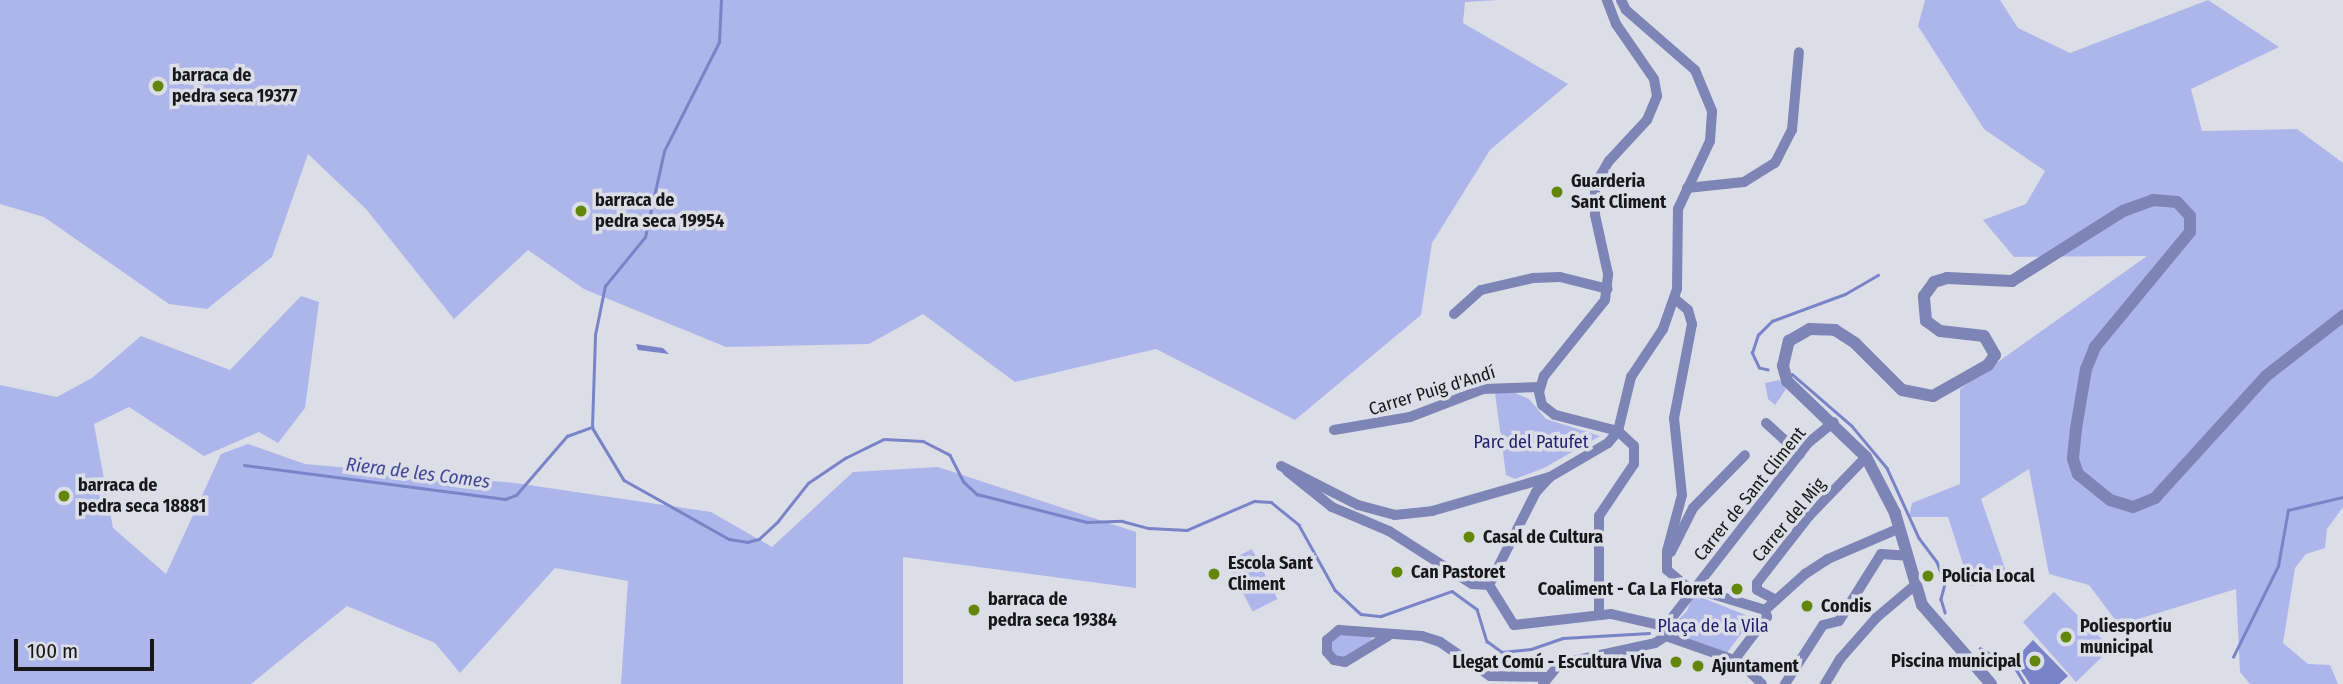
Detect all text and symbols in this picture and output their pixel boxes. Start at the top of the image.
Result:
place label: barraca de pedra seca 19377 [172,65,297,108]
marker: barraca de pedra seca 19377 [150,78,166,94]
place label: Guarderia Sant Climent [1571,171,1666,214]
marker: Guarderia Sant Climent [1549,184,1565,200]
place label: barraca de pedra seca 19954 [595,190,724,232]
marker: barraca de pedra seca 19954 [573,203,589,219]
street label: Carrer Puig d'Andí [1366,362,1498,420]
street label: Carrer de Sant Climent [1689,423,1811,565]
park label: Parc del Patufet [1473,431,1589,453]
water label: Riera de les Comes [345,453,491,493]
street label: Carrer del Mig [1748,474,1830,566]
place label: barraca de pedra seca 18881 [78,475,206,518]
marker: barraca de pedra seca 18881 [56,488,72,504]
place label: Casal de Cultura [1483,526,1603,548]
marker: Casal de Cultura [1461,529,1477,545]
place label: Escola Sant Climent [1228,553,1313,596]
place label: Can Pastoret [1411,561,1505,583]
marker: Can Pastoret [1389,564,1405,580]
place label: Policia Local [1942,565,2035,587]
marker: Escola Sant Climent [1206,566,1222,582]
marker: Policia Local [1920,568,1936,584]
place label: Coaliment - Ca La Floreta [1538,578,1723,600]
marker: Coaliment - Ca La Floreta [1729,581,1745,597]
place label: barraca de pedra seca 19384 [988,589,1117,632]
place label: Condis [1821,595,1871,617]
marker: Condis [1799,598,1815,614]
marker: barraca de pedra seca 19384 [966,602,982,618]
park label: Plaça de la Vila [1658,615,1768,637]
place label: Poliesportiu municipal [2080,616,2172,658]
scale bar [18,624,158,668]
marker: Poliesportiu municipal [2058,629,2074,645]
text: 100 m [27,638,78,664]
place label: Piscina municipal [1891,650,2021,672]
place label: Llegat Comú - Escultura Viva [1452,651,1662,673]
marker: Piscina municipal [2027,653,2043,669]
marker: Llegat Comú - Escultura Viva [1668,654,1684,670]
place label: Ajuntament [1712,655,1799,677]
marker: Ajuntament [1690,658,1706,674]

